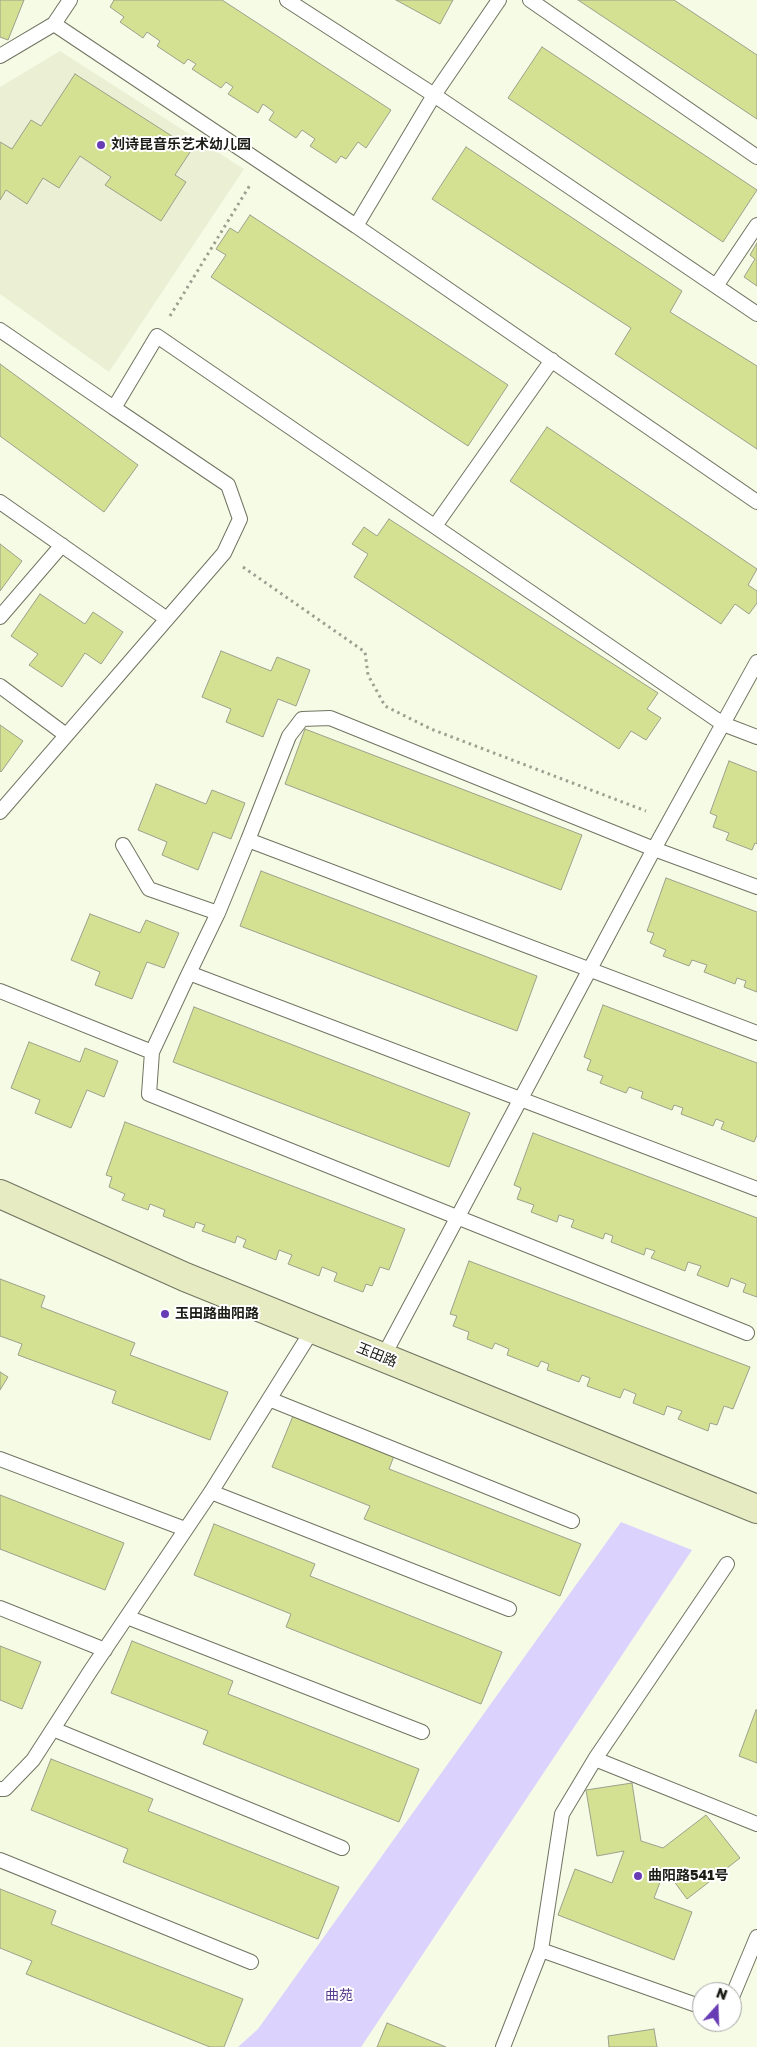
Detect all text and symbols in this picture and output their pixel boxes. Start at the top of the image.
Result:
place label: 刘诗昆音乐艺术幼儿园 [111,137,251,153]
marker: 刘诗昆音乐艺术幼儿园 [95,139,107,151]
place label: 玉田路曲阳路 [175,1306,259,1322]
marker: 玉田路曲阳路 [159,1308,171,1320]
street label: 玉田路 [354,1339,400,1371]
place label: 曲阳路541号 [648,1868,728,1884]
marker: 曲阳路541号 [632,1870,644,1882]
north arrow [692,1982,742,2032]
text: N [714,1984,730,2003]
park label: 曲苑 [325,1988,353,2004]

